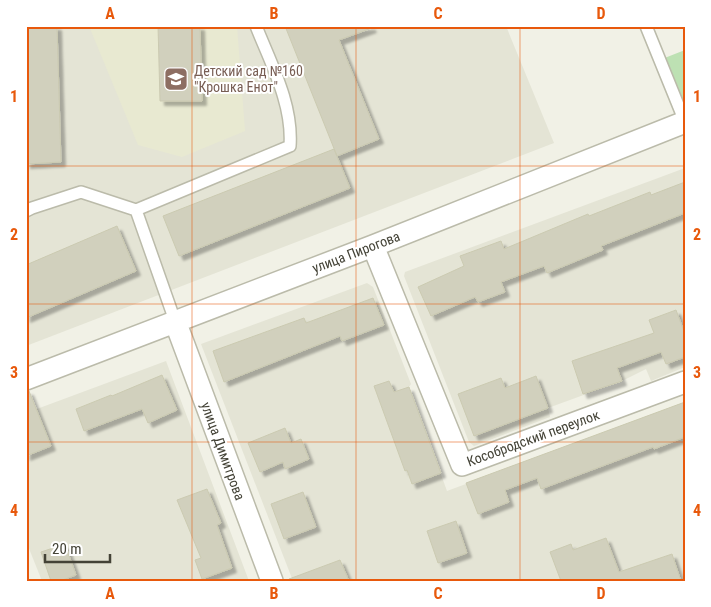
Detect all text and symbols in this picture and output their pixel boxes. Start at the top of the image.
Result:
text: A [105,4,115,23]
text: B [270,4,279,23]
text: C [433,4,443,23]
text: D [596,4,606,23]
place label: Детский сад №160 "Крошка Енот" [194,63,303,95]
school or university icon: Детский сад №160 "Крошка Енот" [163,66,189,92]
text: 1 [10,87,18,106]
text: 1 [693,87,701,106]
text: 2 [10,225,18,244]
text: 2 [693,225,701,244]
street label: улица Пирогова [310,228,402,276]
text: 3 [10,363,18,382]
text: 3 [693,363,701,382]
street label: улица Димитрова [198,400,248,502]
street label: Кособродский переулок [464,406,602,469]
text: 4 [10,501,18,520]
text: 4 [693,501,701,520]
scale bar [45,532,110,564]
text: 20 m [52,540,82,558]
text: A [105,584,115,603]
text: B [270,584,279,603]
text: C [433,584,443,603]
text: D [596,584,606,603]

